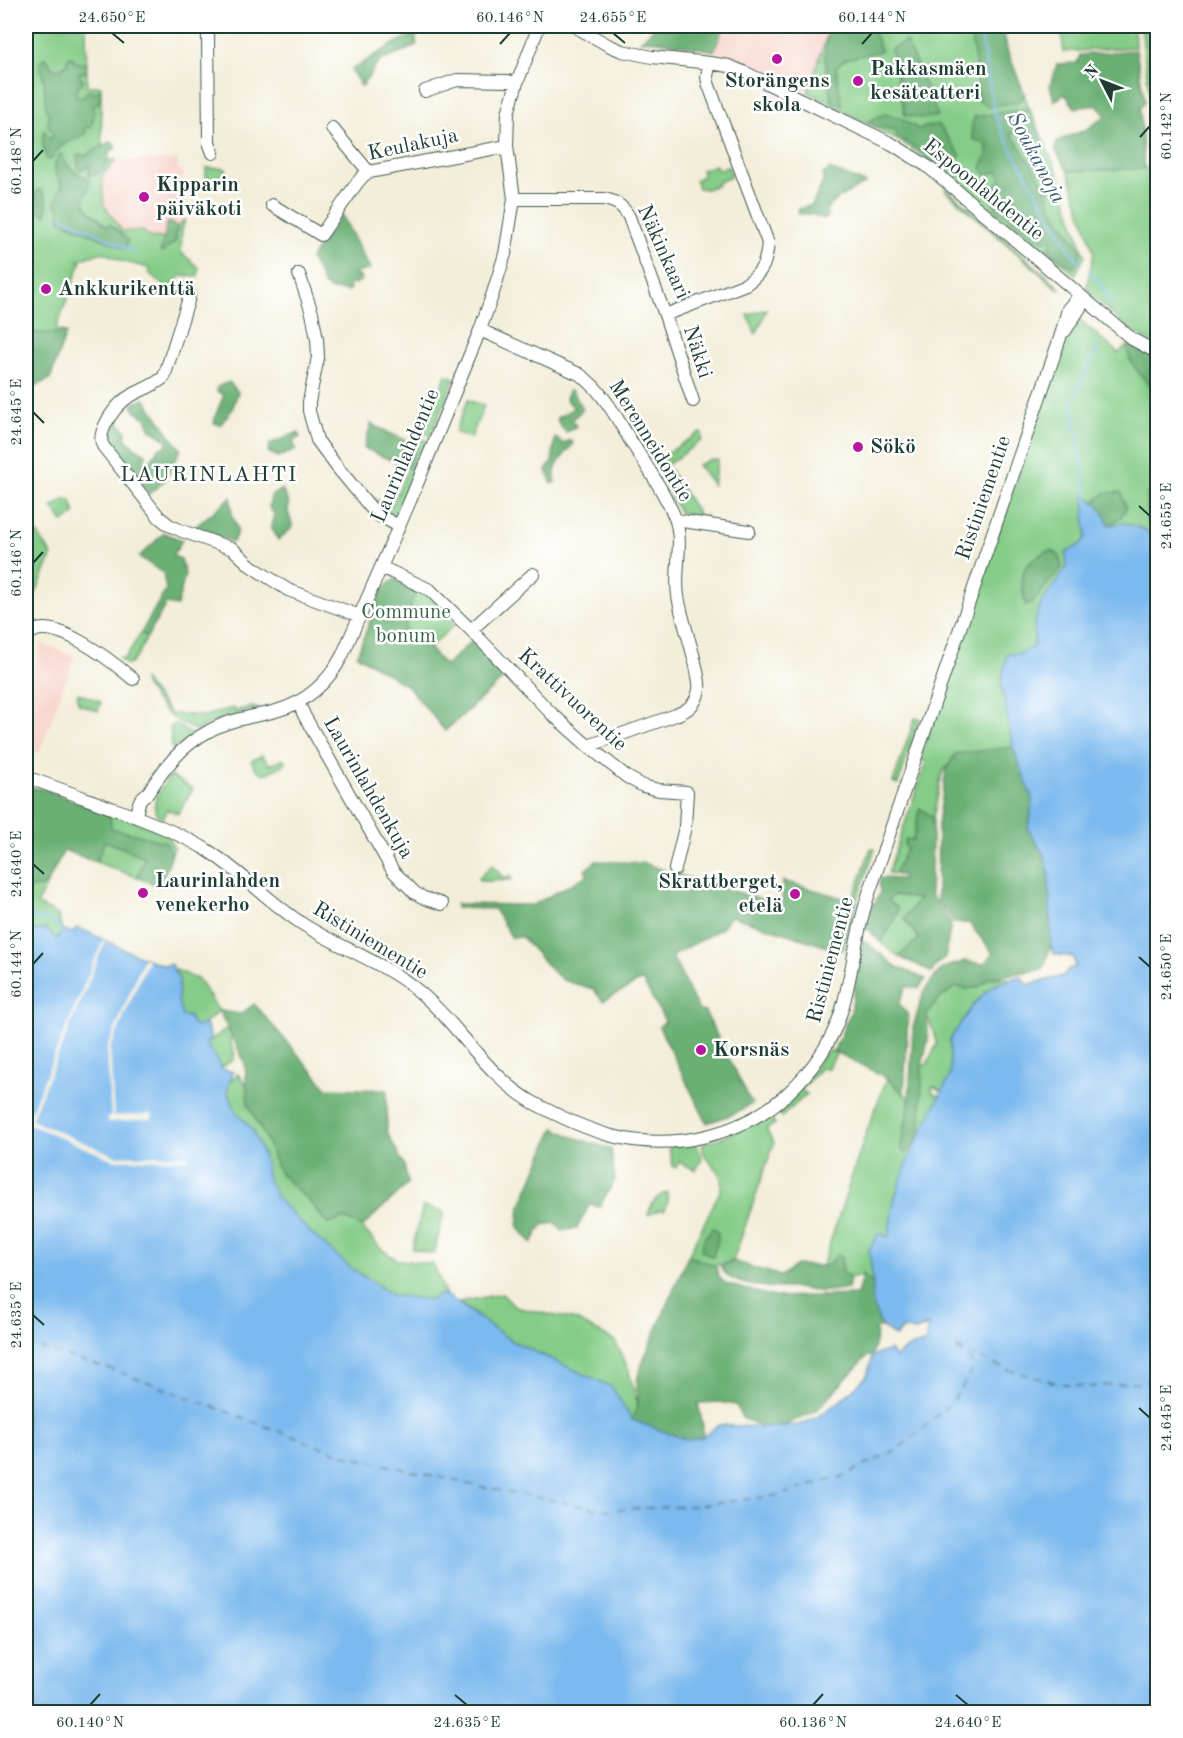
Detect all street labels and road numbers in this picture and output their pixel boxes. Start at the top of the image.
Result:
street label: Keulakuja [366,125,460,165]
street label: Espoonlahdentie [919,135,1047,245]
street label: Näkinkaari [633,202,693,302]
street label: Näkki [679,323,715,381]
street label: Merenneidontie [604,377,696,505]
street label: Laurinlahdentie [368,386,444,526]
street label: Ristiniementie [953,433,1015,563]
street label: Krattivuorentie [514,644,630,756]
street label: Laurinlahdenkuja [319,713,417,863]
street label: Ristiniementie [804,895,858,1025]
street label: Ristiniementie [309,899,431,983]

